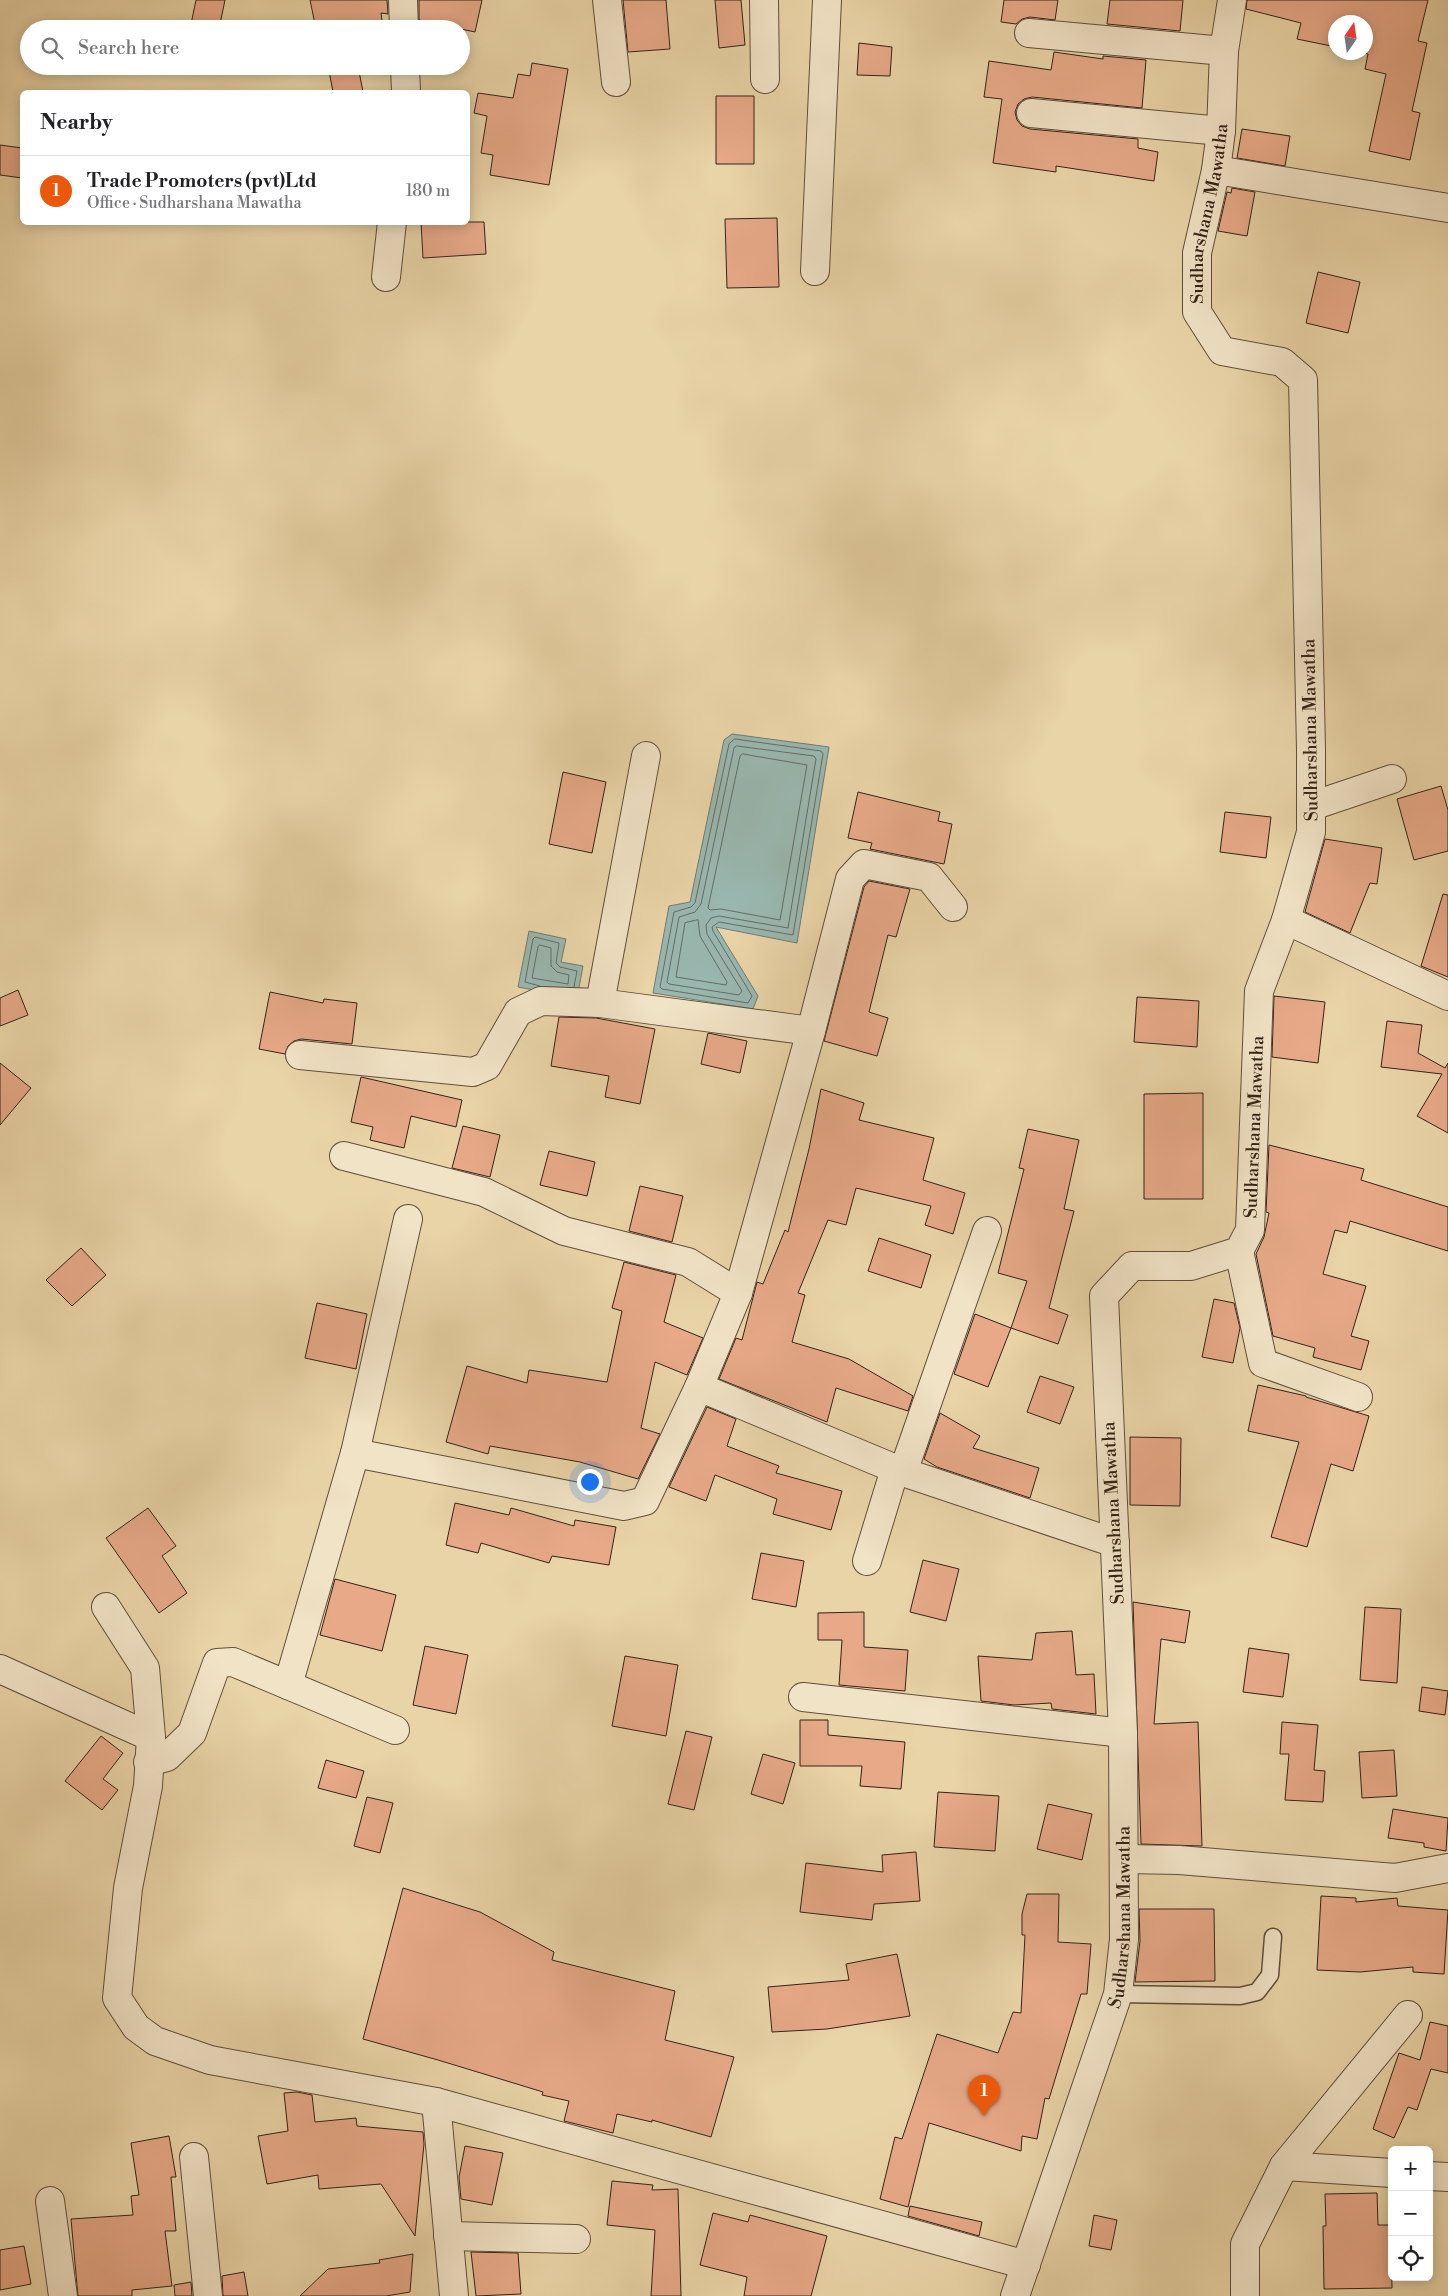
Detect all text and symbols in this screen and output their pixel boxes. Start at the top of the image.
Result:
north arrow [1328,15,1373,60]
search box [20,20,470,75]
icon: search [38,34,66,62]
text: Search here [78,36,179,60]
text: Nearby [40,110,113,136]
street label: Sudharshana Mawatha [1186,122,1233,304]
text: Trade Promoters (pvt)Ltd [87,169,317,193]
text: 1 [52,181,60,201]
text: 180 m [406,181,450,201]
text: Office · Sudharshana Mawatha [87,193,302,213]
street label: Sudharshana Mawatha [1297,638,1324,822]
street label: Sudharshana Mawatha [1239,1034,1269,1219]
street label: Sudharshana Mawatha [1097,1420,1130,1605]
your location [577,1469,603,1495]
street label: Sudharshana Mawatha [1103,1825,1136,2012]
pin: 1 [968,2075,1000,2116]
map controls [1388,2146,1433,2281]
button: + [1388,2146,1433,2191]
button: − [1388,2191,1433,2236]
button: locate [1388,2236,1433,2281]

